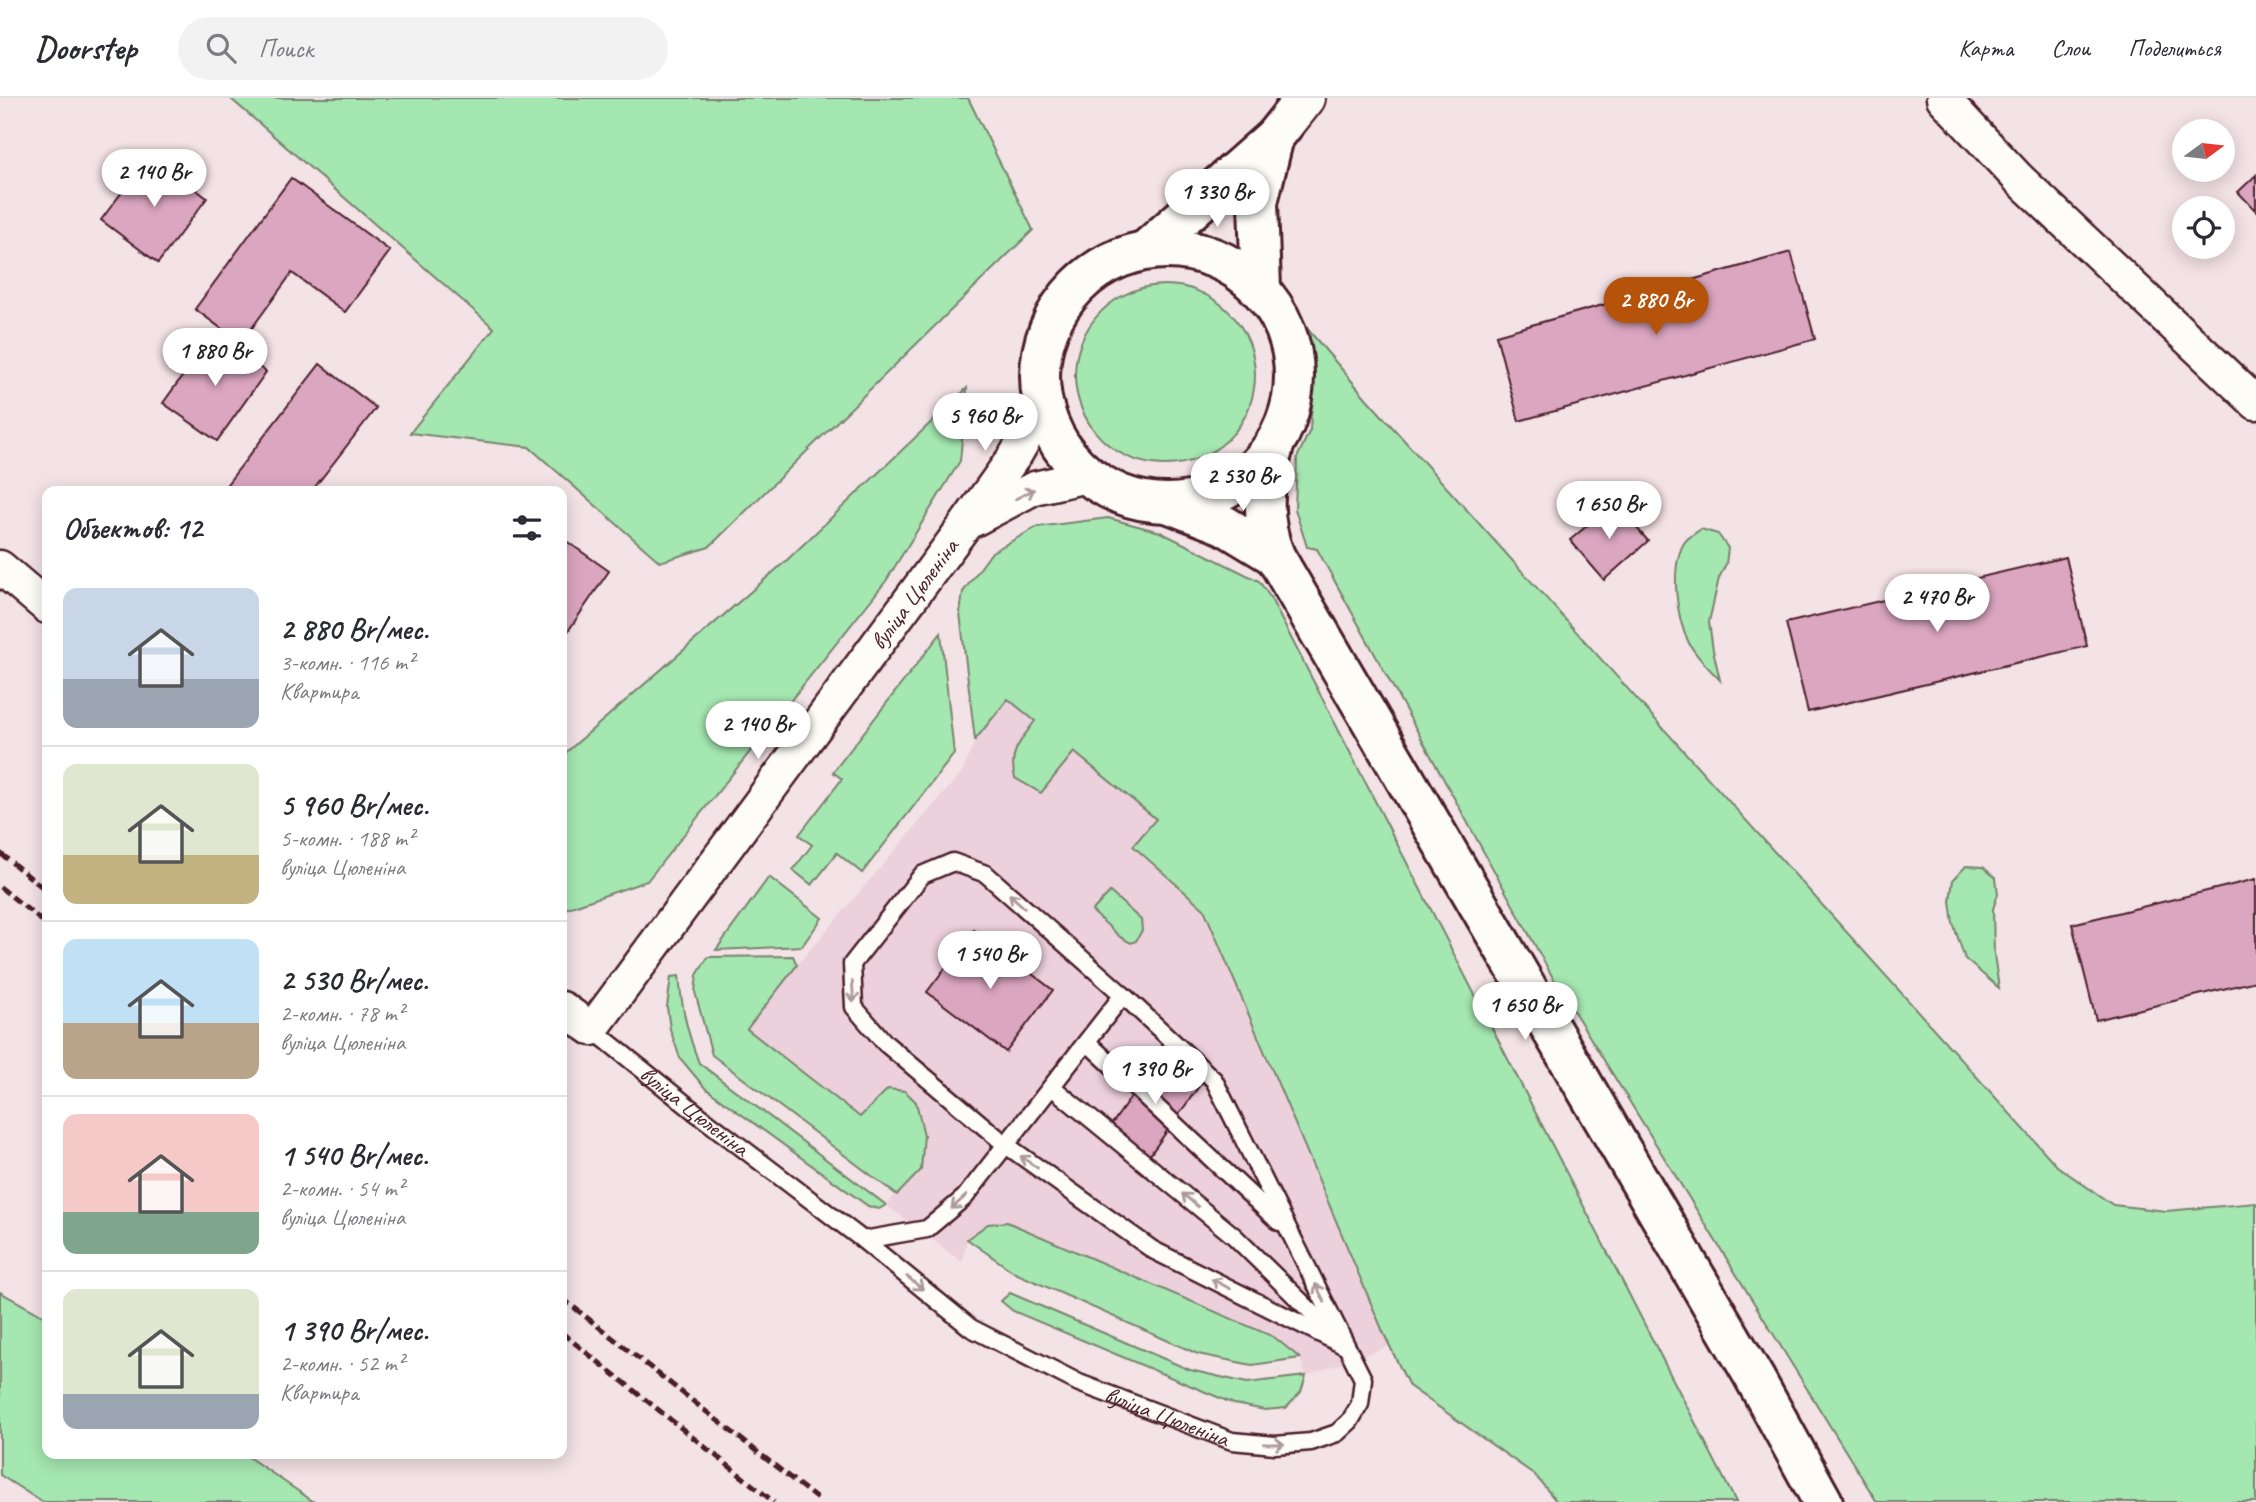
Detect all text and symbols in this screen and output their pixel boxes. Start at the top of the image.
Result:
search box [178,17,668,80]
text: Doorstep [35,27,136,69]
icon: search [202,29,240,67]
text: Поиск [258,32,313,65]
text: Карта [1959,33,2013,63]
text: Слои [2051,33,2090,63]
text: Поделиться [2128,33,2221,63]
north arrow [2172,119,2235,182]
map controls [2172,119,2235,259]
pin: 2 140 Br [82,150,226,209]
text: 2 140 Br [118,157,190,186]
pin: 1 330 Br [1145,170,1289,229]
text: 1 330 Br [1181,177,1253,206]
button: locate [2172,196,2235,259]
pin: 2 880 Br [1584,278,1728,337]
text: 2 880 Br [1620,285,1692,314]
pin: 1 880 Br [143,328,287,388]
text: 1 880 Br [179,336,251,365]
pin: 5 960 Br [913,394,1057,453]
text: 5 960 Br [949,401,1021,430]
pin: 2 530 Br [1171,454,1315,513]
text: 2 530 Br [1207,461,1279,490]
pin: 1 650 Br [1537,482,1681,541]
one-way arrow [1014,486,1034,500]
text: 1 650 Br [1573,489,1645,518]
text: Объектов: 12 [63,509,202,547]
icon: filters [508,509,546,547]
street label: вуліца Цюленіна [863,531,966,655]
pin: 2 470 Br [1865,574,2009,634]
text: 2 470 Br [1901,582,1973,611]
text: 2 880 Br/мес. [280,610,429,648]
icon: home [119,616,203,700]
text: 3-комн. · 116 m² [280,648,414,677]
text: Квартира [280,677,358,706]
pin: 2 140 Br [686,702,830,761]
text: 2 140 Br [722,709,794,738]
text: 5 960 Br/мес. [280,786,428,824]
icon: home [119,792,203,876]
text: 5-комн. · 188 m² [280,824,414,853]
text: вуліца Цюленіна [280,853,405,882]
one-way arrow [1008,893,1026,909]
pin: 1 540 Br [918,932,1062,991]
text: 1 540 Br [954,939,1026,968]
text: 2 530 Br/мес. [280,961,428,999]
icon: home [119,967,203,1051]
one-way arrow [847,980,860,1003]
pin: 1 650 Br [1453,982,1597,1042]
text: 1 650 Br [1489,990,1561,1019]
text: 2-комн. · 78 m² [280,999,404,1028]
text: вуліца Цюленіна [280,1028,405,1057]
pin: 1 390 Br [1083,1046,1227,1106]
text: 1 390 Br [1119,1054,1191,1083]
street label: вуліца Цюленіна [634,1058,756,1164]
text: 1 540 Br/мес. [280,1136,428,1174]
icon: home [119,1142,203,1226]
one-way arrow [1020,1155,1039,1169]
text: 2-комн. · 54 m² [280,1174,404,1203]
one-way arrow [1182,1193,1200,1208]
one-way arrow [950,1194,968,1210]
text: вуліца Цюленіна [280,1203,405,1232]
one-way arrow [906,1275,924,1291]
one-way arrow [1211,1276,1232,1290]
one-way arrow [1312,1283,1326,1303]
text: 1 390 Br/мес. [280,1311,428,1349]
icon: home [119,1317,203,1401]
text: 2-комн. · 52 m² [280,1349,404,1378]
text: Квартира [280,1378,358,1407]
street label: вуліца Цюленіна [1101,1379,1235,1454]
one-way arrow [1263,1437,1286,1451]

